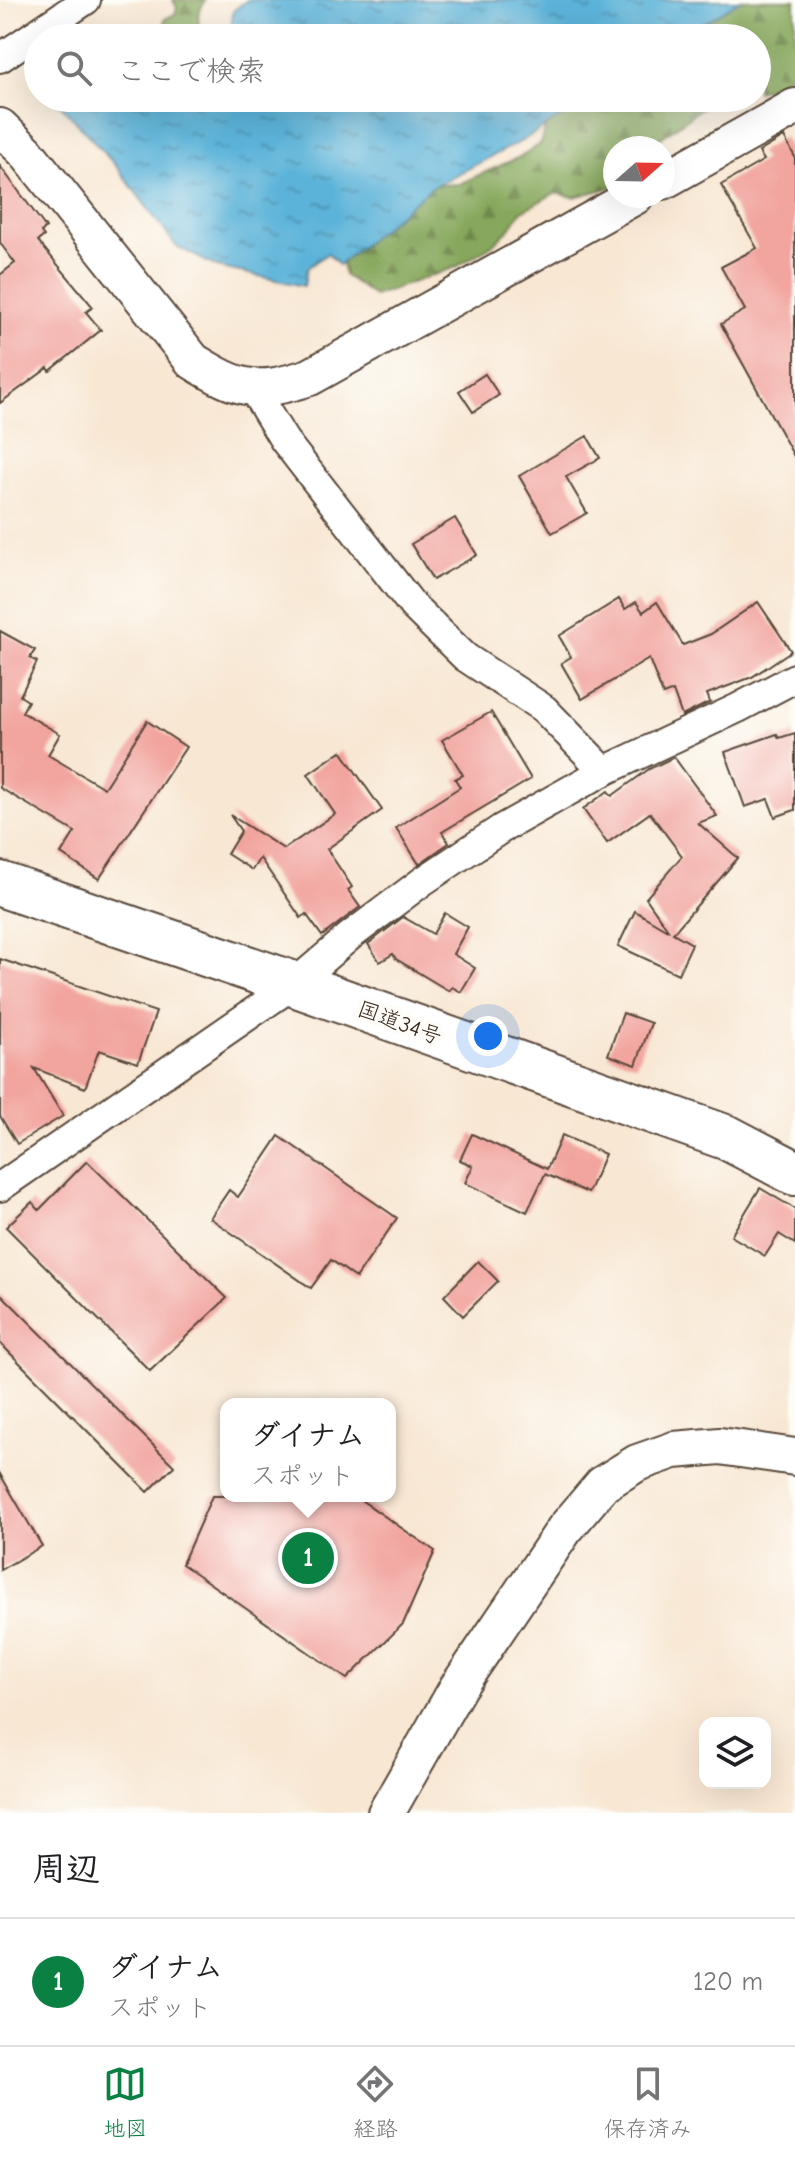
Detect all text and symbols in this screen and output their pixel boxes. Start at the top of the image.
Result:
search box [24,24,771,112]
icon: search [52,46,96,90]
text: ここで検索 [116,54,266,89]
north arrow [603,136,675,208]
street label: 国道34号 [354,996,445,1050]
your location [468,1016,508,1056]
popup [220,1398,396,1502]
text: ダイナム [250,1418,366,1453]
text: スポット [250,1461,354,1491]
pin: 1 [282,1528,334,1588]
map controls [699,1717,771,1789]
button: layers [699,1717,771,1789]
text: 周辺 [32,1849,100,1889]
text: ダイナム [108,1950,223,1985]
text: 1 [53,1967,63,1997]
text: 120 m [693,1967,763,1997]
text: スポット [108,1993,212,2023]
tab: 地図 [103,2062,147,2142]
tab: 経路 [353,2062,398,2142]
tab: 保存済み [604,2062,692,2142]

